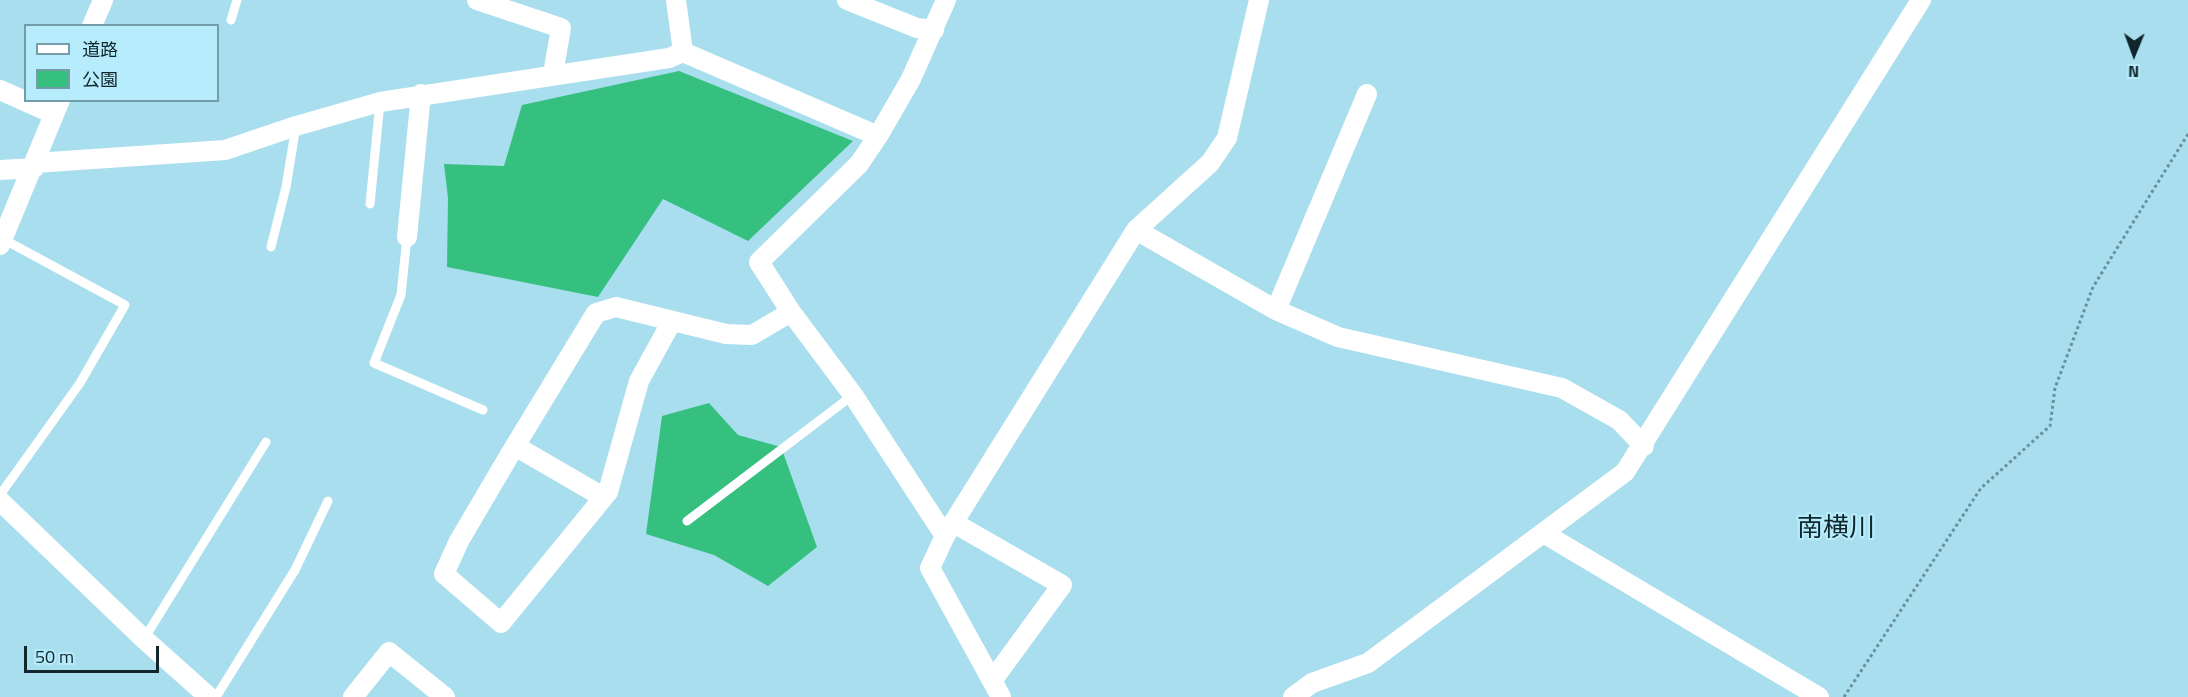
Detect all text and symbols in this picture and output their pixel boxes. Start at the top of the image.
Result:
legend [24,24,219,102]
north arrow [2104,24,2164,84]
text: 道路 [82,36,118,63]
text: N [2128,60,2139,84]
text: 公園 [82,66,118,93]
district label: 南横川 [1797,514,1875,546]
scale bar [27,634,162,672]
text: 50 m [35,643,74,670]

